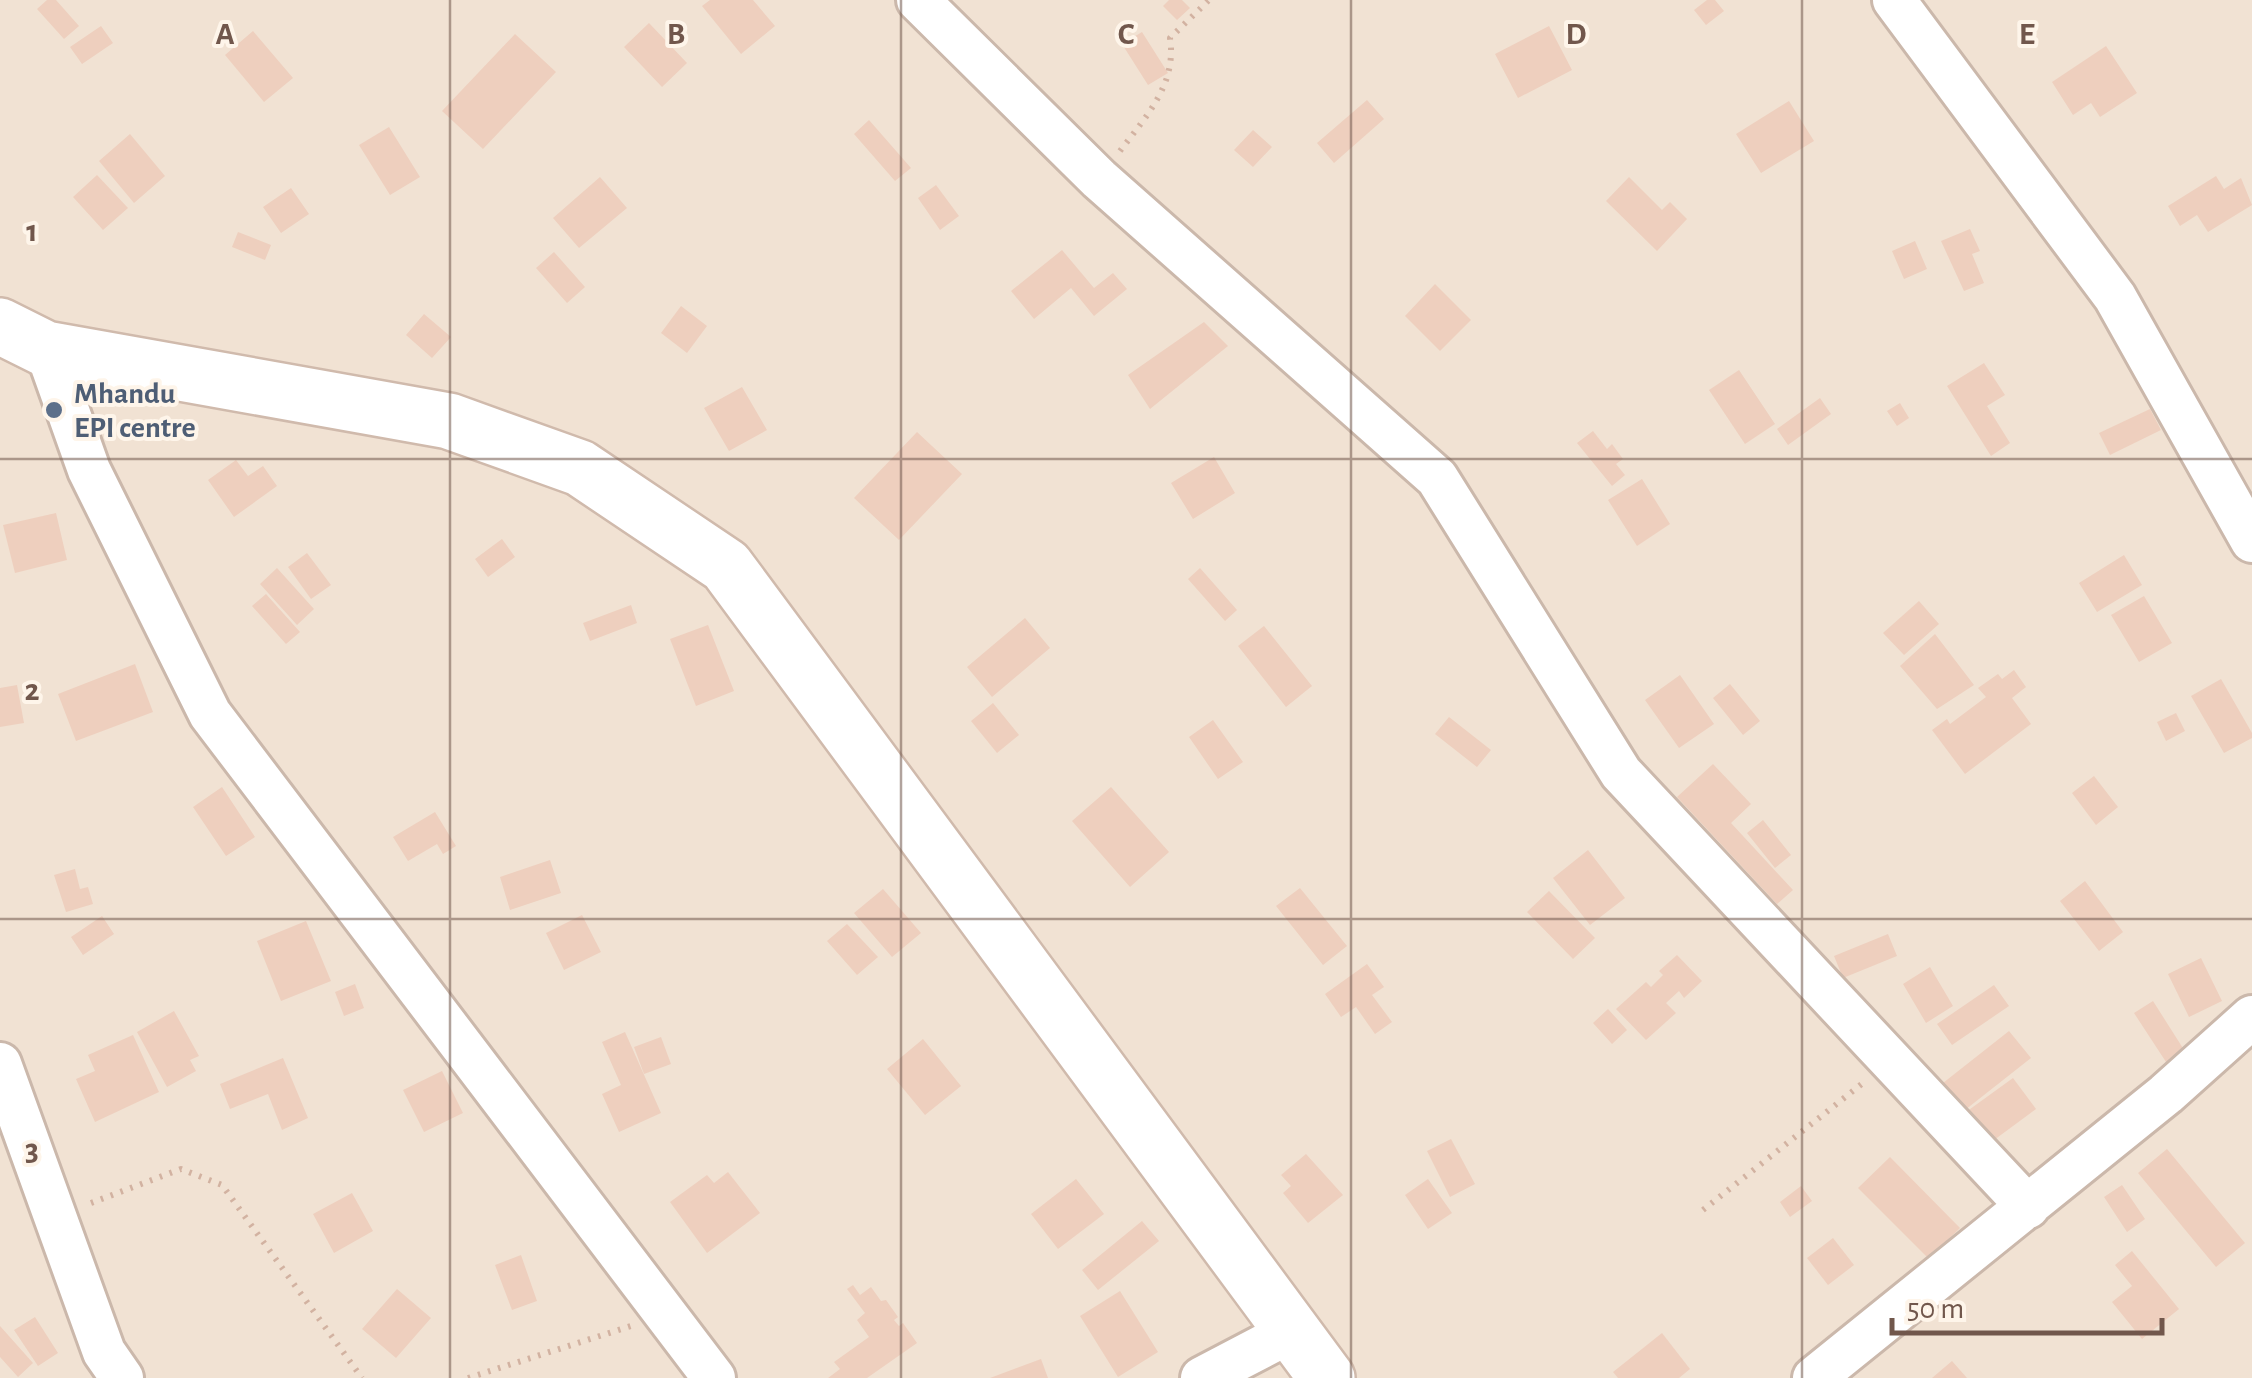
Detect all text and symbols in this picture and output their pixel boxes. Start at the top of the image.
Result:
text: A [215,18,235,50]
text: B [667,18,685,50]
text: C [1118,18,1135,50]
text: D [1566,18,1587,50]
text: E [2019,18,2035,50]
text: 1 [26,215,38,247]
place label: Mhandu EPI centre [74,379,196,443]
marker: Mhandu EPI centre [43,399,65,421]
text: 2 [24,674,40,706]
text: 3 [25,1134,39,1166]
scale bar [1892,1273,2162,1335]
text: 50 m [1907,1294,1964,1324]

